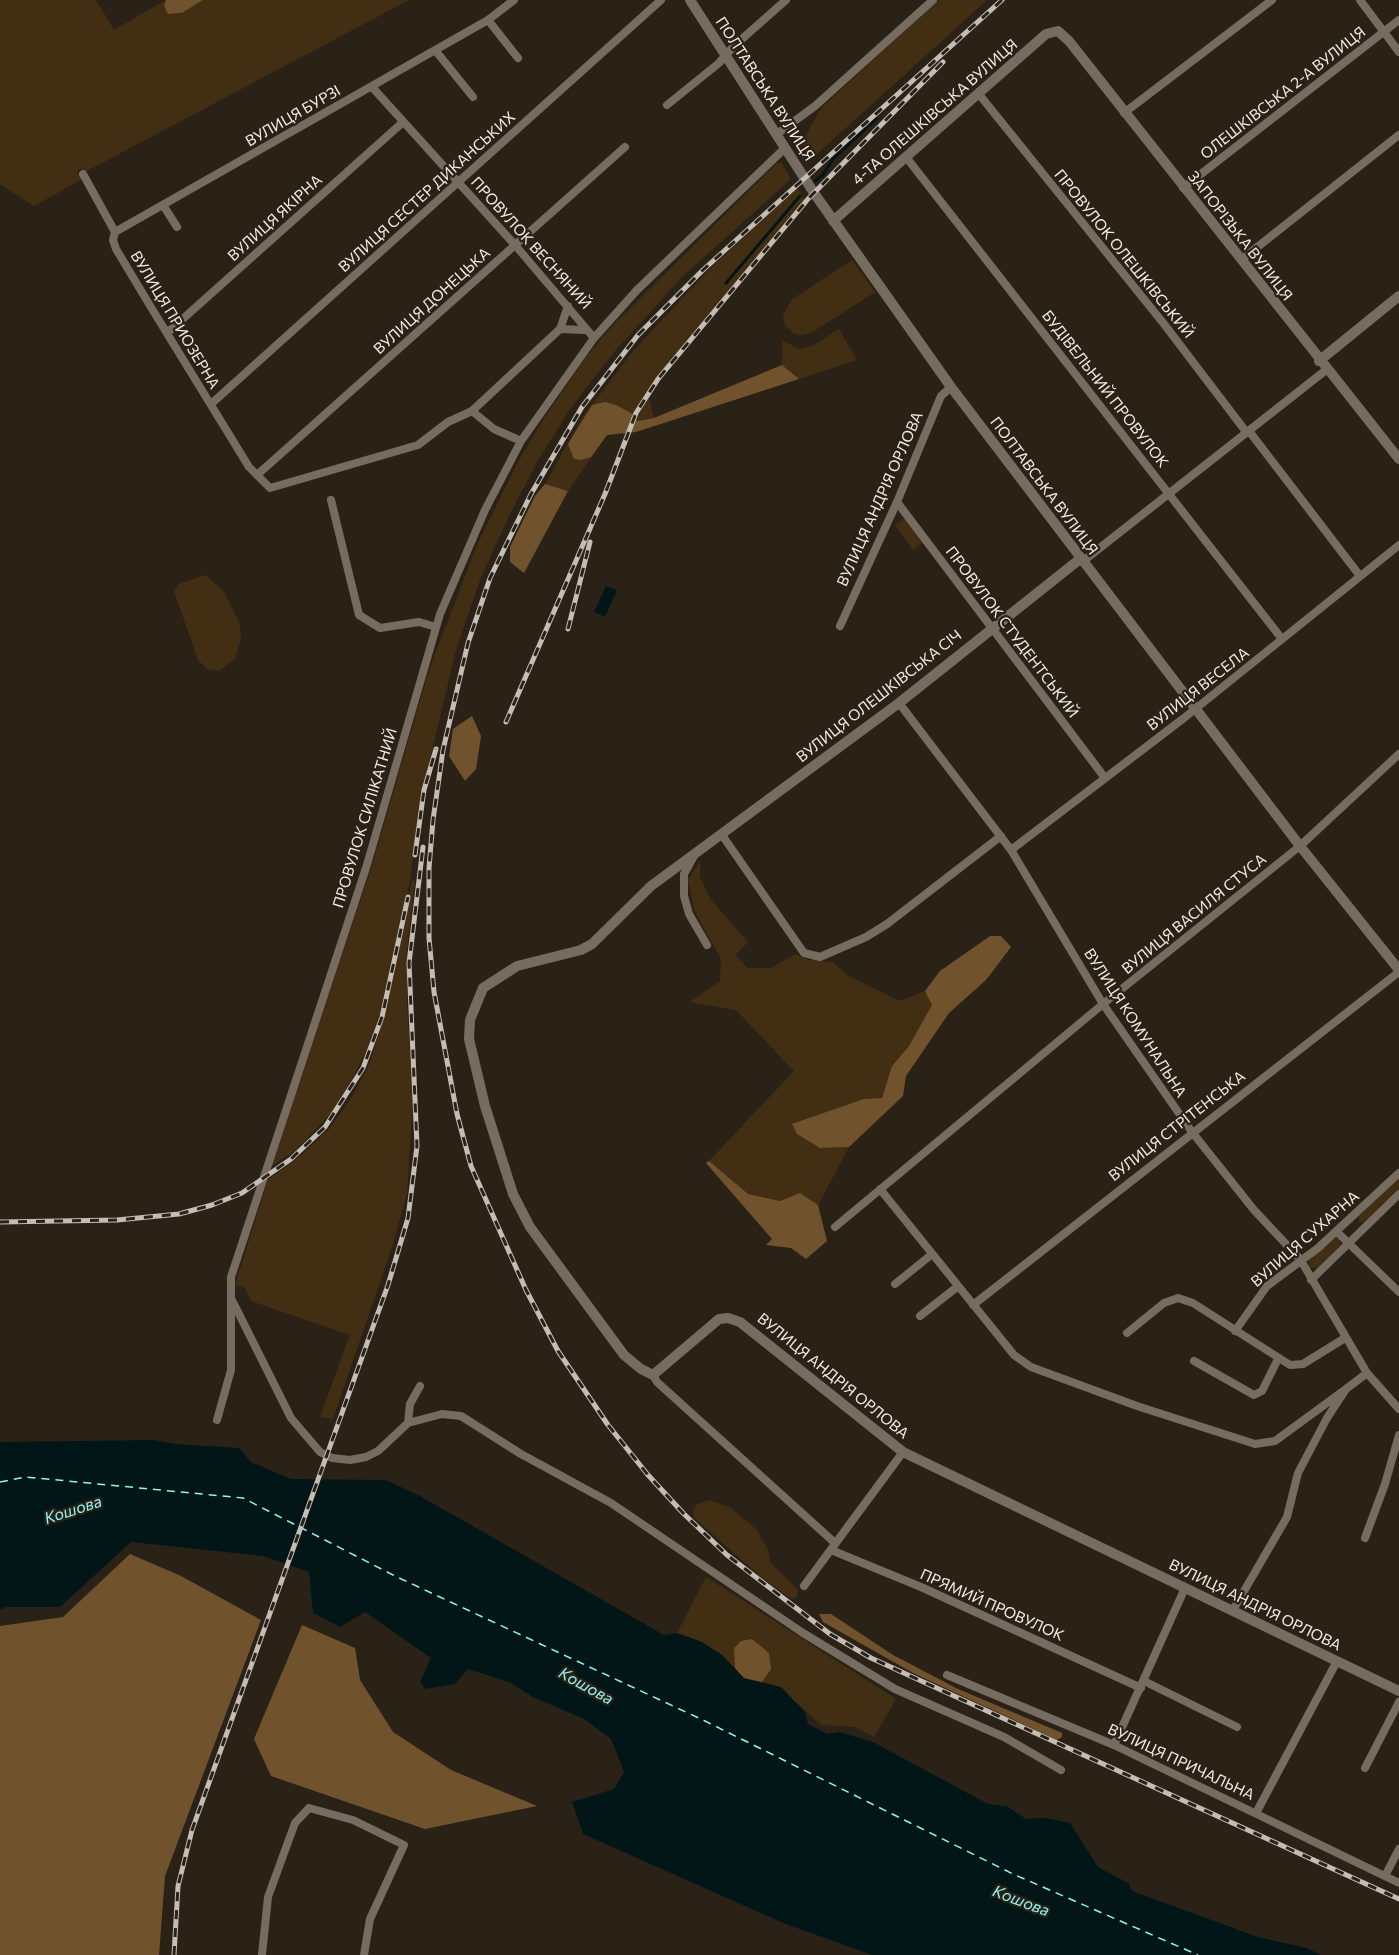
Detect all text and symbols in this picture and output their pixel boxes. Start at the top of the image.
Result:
street label: ПОЛТАВСЬКА ВУЛИЦЯ [712,14,818,164]
street label: ОЛЕШКІВСЬКА 2-А ВУЛИЦЯ [1197,23,1369,163]
street label: 4-ТА ОЛЕШКІВСЬКА ВУЛИЦЯ [849,35,1021,189]
street label: ВУЛИЦЯ БУРЗІ [242,82,344,150]
street label: ВУЛИЦЯ СЕСТЕР ДИКАНСЬКИХ [335,108,519,276]
street label: ПРОВУЛОК ОЛЕШКІВСЬКИЙ [1050,166,1198,342]
street label: ЗАПОРІЗЬКА ВУЛИЦЯ [1184,168,1296,304]
street label: ВУЛИЦЯ ЯКІРНА [224,171,326,265]
street label: ПРОВУЛОК ВЕСНЯНИЙ [467,173,595,313]
street label: ВУЛИЦЯ ДОНЕЦЬКА [370,244,494,358]
street label: ВУЛИЦЯ ПРИОЗЕРНА [127,248,223,392]
street label: БУДІВЕЛЬНИЙ ПРОВУЛОК [1038,307,1172,471]
street label: ВУЛИЦЯ АНДРІЯ ОРЛОВА [833,409,927,589]
street label: ПОЛТАВСЬКА ВУЛИЦЯ [986,413,1102,559]
street label: ПРОВУЛОК СТУДЕНТСЬКИЙ [942,543,1082,721]
street label: ВУЛИЦЯ ОЛЕШКІВСЬКА СІЧ [793,626,965,766]
street label: ВУЛИЦЯ ВЕСЕЛА [1143,644,1253,734]
street label: ПРОВУЛОК СИЛІКАТНИЙ [329,726,401,910]
street label: ВУЛИЦЯ ВАСИЛЯ СТУСА [1118,850,1270,978]
street label: ВУЛИЦЯ КОМУНАЛЬНА [1080,945,1190,1101]
street label: ВУЛИЦЯ СТРІТЕНСЬКА [1105,1067,1249,1185]
street label: ВУЛИЦЯ СУХАРНА [1247,1187,1363,1291]
street label: ВУЛИЦЯ АНДРІЯ ОРЛОВА [754,1309,912,1443]
water label: Кошова [42,1492,104,1528]
street label: ВУЛИЦЯ АНДРІЯ ОРЛОВА [1166,1555,1344,1655]
street label: ПРЯМИЙ ПРОВУЛОК [917,1565,1067,1645]
water label: Кошова [555,1663,617,1709]
street label: ВУЛИЦЯ ПРИЧАЛЬНА [1105,1720,1257,1804]
water label: Кошова [990,1881,1052,1921]

